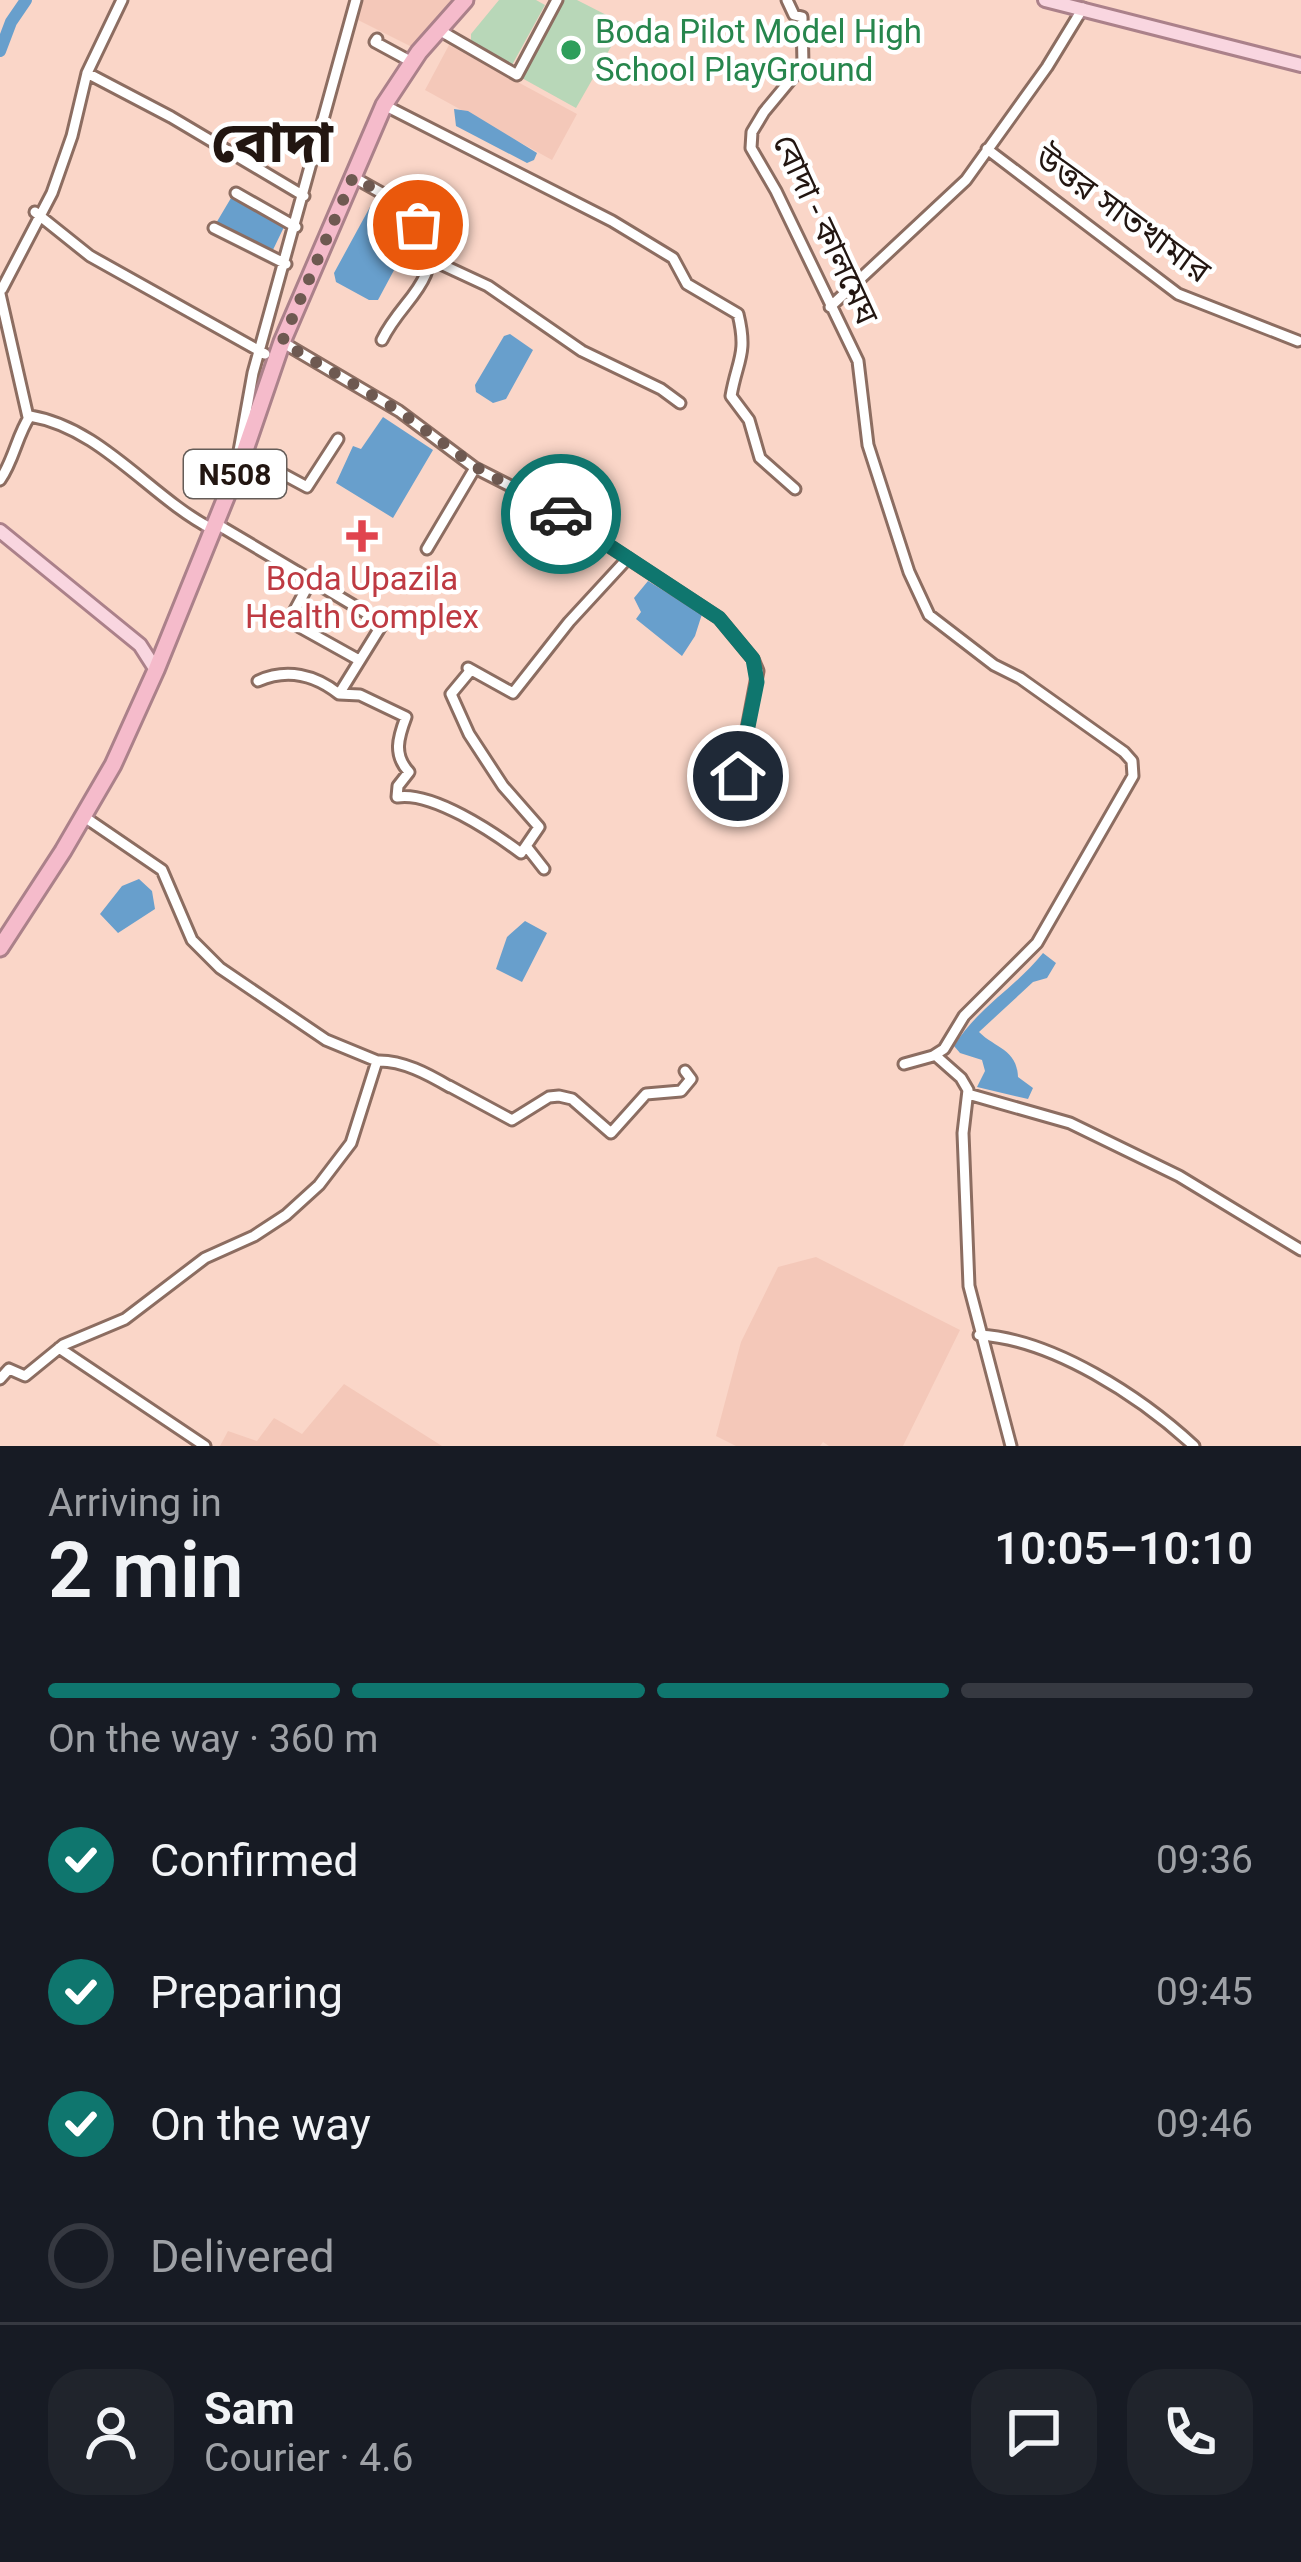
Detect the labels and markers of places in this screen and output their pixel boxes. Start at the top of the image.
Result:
place label: Boda Pilot Model High School PlayGround [595,12,922,89]
marker: Boda Pilot Model High School PlayGround [558,37,584,63]
pin [367,174,469,276]
marker: Boda Upazila Health Complex [346,520,378,552]
place label: Boda Upazila Health Complex [245,559,479,636]
pin [687,725,789,827]

